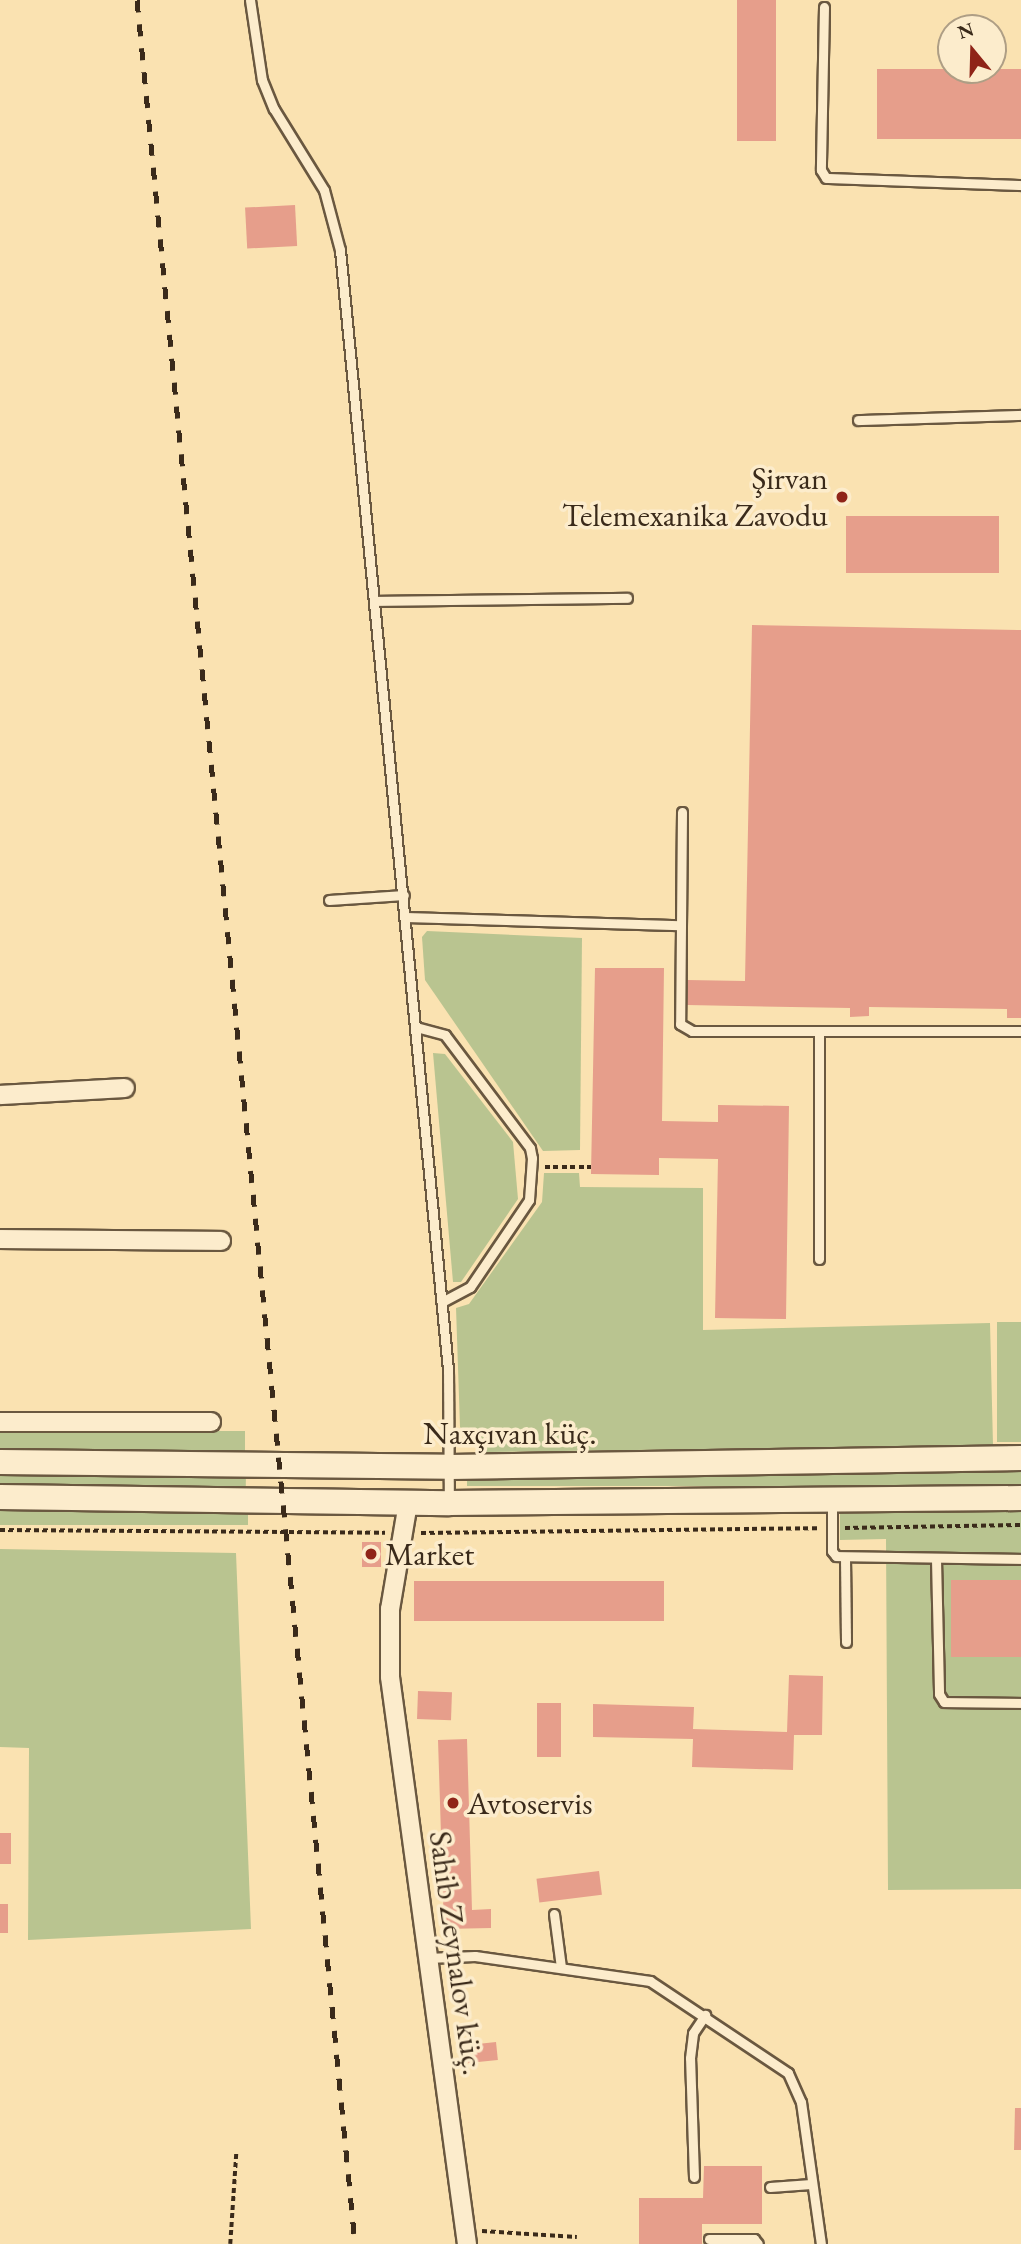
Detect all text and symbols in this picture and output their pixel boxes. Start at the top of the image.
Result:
north arrow [937,14,1007,84]
text: N [954,16,977,45]
place label: Şirvan Telemexanika Zavodu [562,460,828,535]
marker: Şirvan Telemexanika Zavodu [834,489,850,505]
street label: Naxçıvan küç. [423,1414,597,1452]
place label: Market [385,1535,474,1573]
marker: Market [363,1546,379,1562]
place label: Avtoservis [467,1784,593,1822]
marker: Avtoservis [445,1795,461,1811]
street label: Sahib Zeynalov küç. [421,1829,493,2077]

